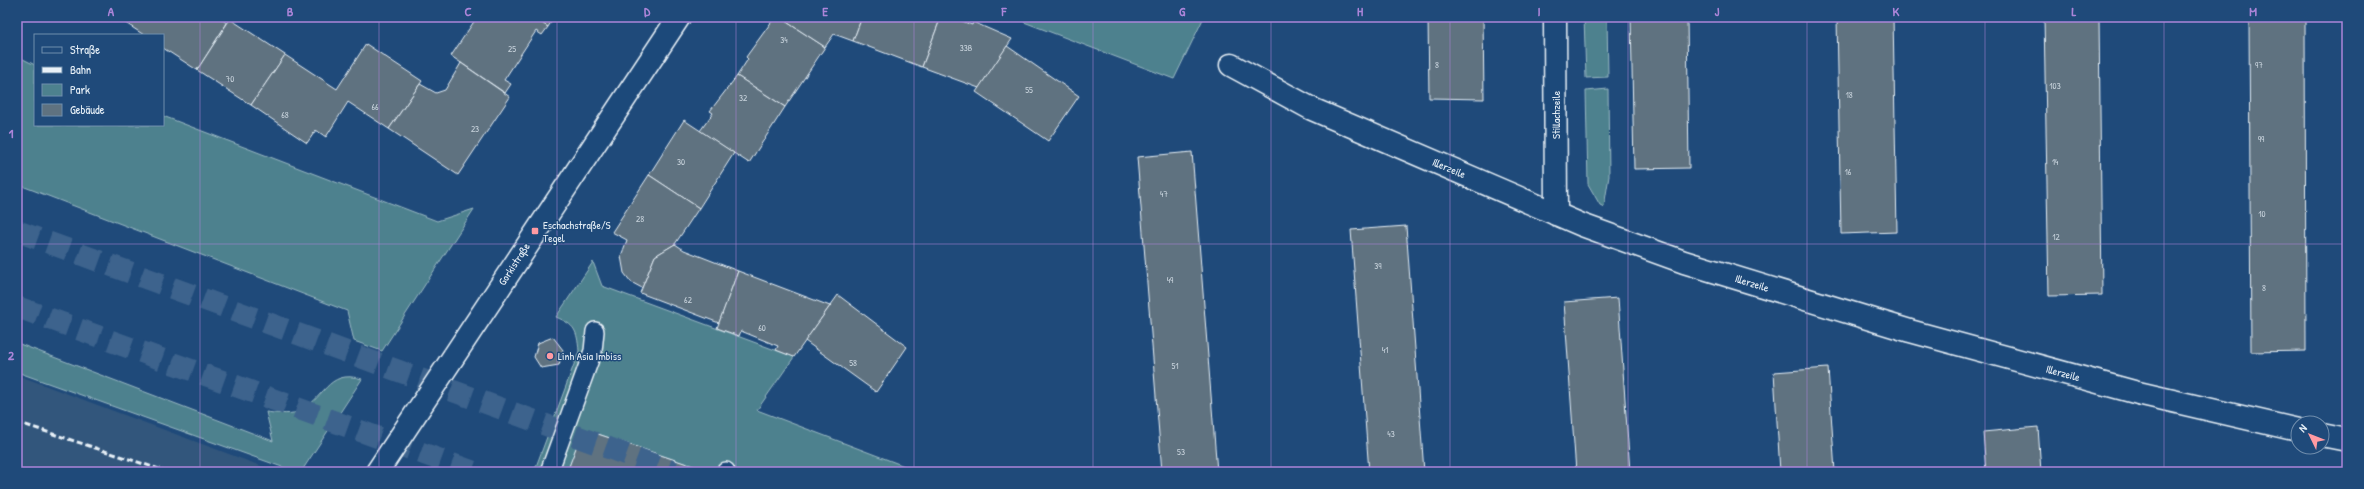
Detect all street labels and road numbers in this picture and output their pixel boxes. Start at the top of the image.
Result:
street label: Stillachzeile [1549,90,1563,139]
street label: Illerzeile [1430,155,1468,181]
street label: Gorkistraße [495,240,533,288]
street label: Illerzeile [1733,271,1771,295]
street label: Illerzeile [2044,362,2082,384]

